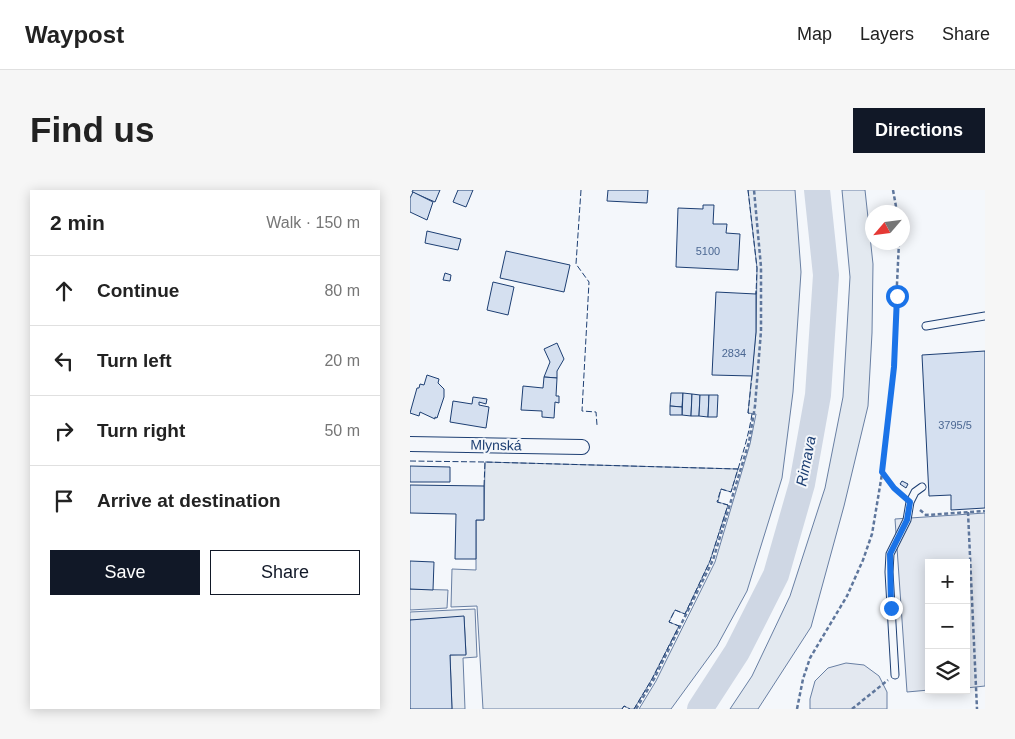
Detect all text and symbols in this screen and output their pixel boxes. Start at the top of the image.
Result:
text: Waypost [25,21,124,48]
text: Map [797,24,832,44]
text: Layers [860,24,914,44]
text: Share [942,24,990,44]
button: Directions [853,108,985,153]
text: Find us [30,110,154,149]
north arrow [865,205,910,250]
text: 2 min [50,211,105,234]
text: Walk · 150 m [266,214,360,231]
house number: 5100 [696,245,720,257]
icon: ahead [50,277,78,305]
text: Continue [97,280,179,301]
text: 80 m [324,282,360,299]
route start [886,285,909,308]
icon: left [50,347,78,375]
house number: 2834 [722,347,746,359]
text: Turn left [97,350,172,371]
text: 20 m [324,352,360,369]
icon: right [50,417,78,445]
house number: 3795/5 [938,419,972,431]
text: Turn right [97,420,185,441]
text: 50 m [324,422,360,439]
water label: Rimava [792,434,819,487]
street label: Mlynská [470,437,522,453]
icon: arrive [50,487,78,515]
text: Arrive at destination [97,490,281,511]
button: Save [50,550,200,595]
button: Share [210,550,360,595]
map controls [925,559,970,694]
button: + [925,559,970,604]
route end [880,597,903,620]
button: − [925,604,970,649]
button: layers [925,649,970,694]

